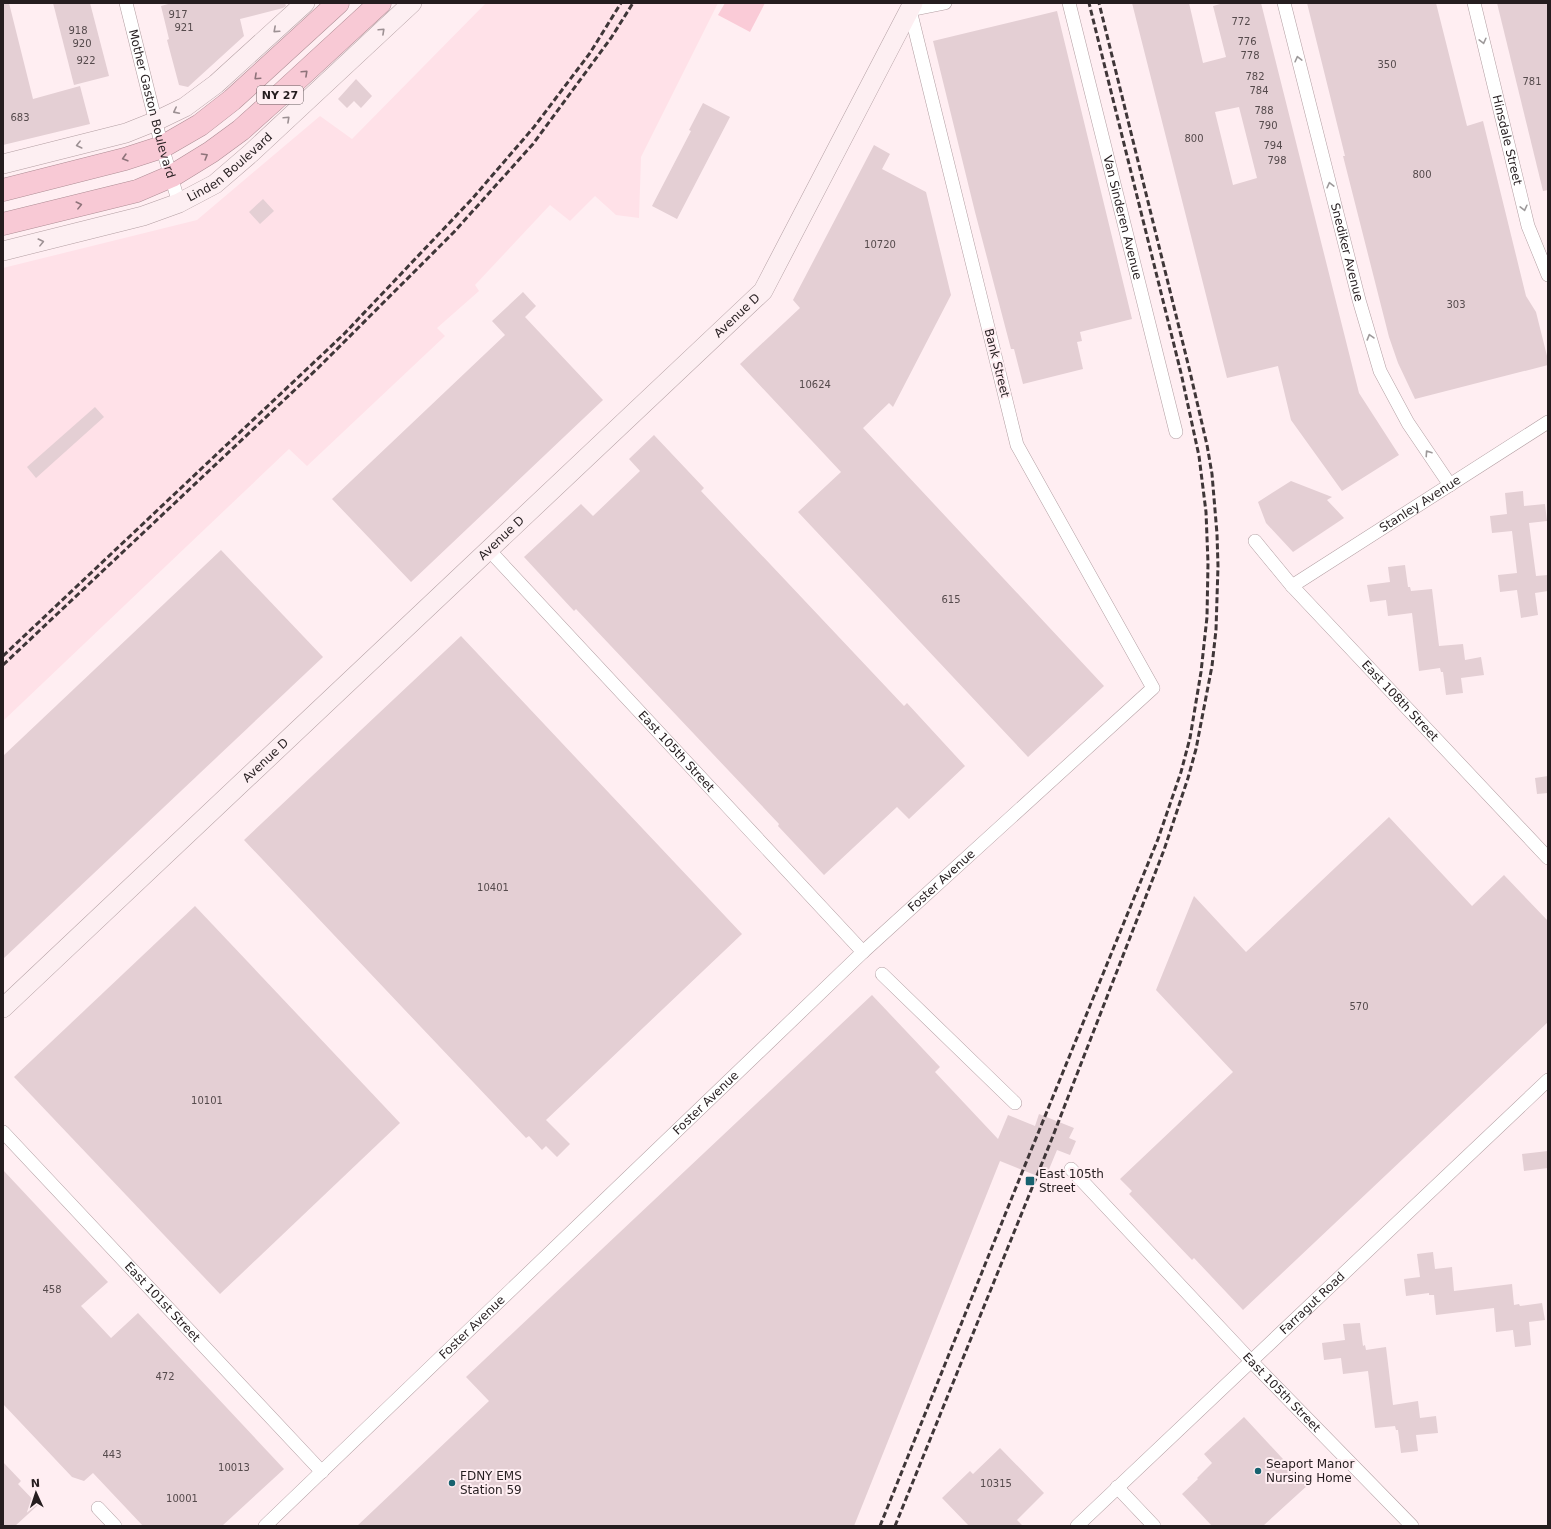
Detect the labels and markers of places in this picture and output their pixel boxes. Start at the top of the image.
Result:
place label: East 105th Street [1039,1167,1104,1195]
marker: East 105th Street [1024,1175,1036,1187]
place label: Seaport Manor Nursing Home [1266,1457,1354,1485]
marker: Seaport Manor Nursing Home [1253,1466,1263,1476]
place label: FDNY EMS Station 59 [460,1469,522,1497]
marker: FDNY EMS Station 59 [447,1478,457,1488]

